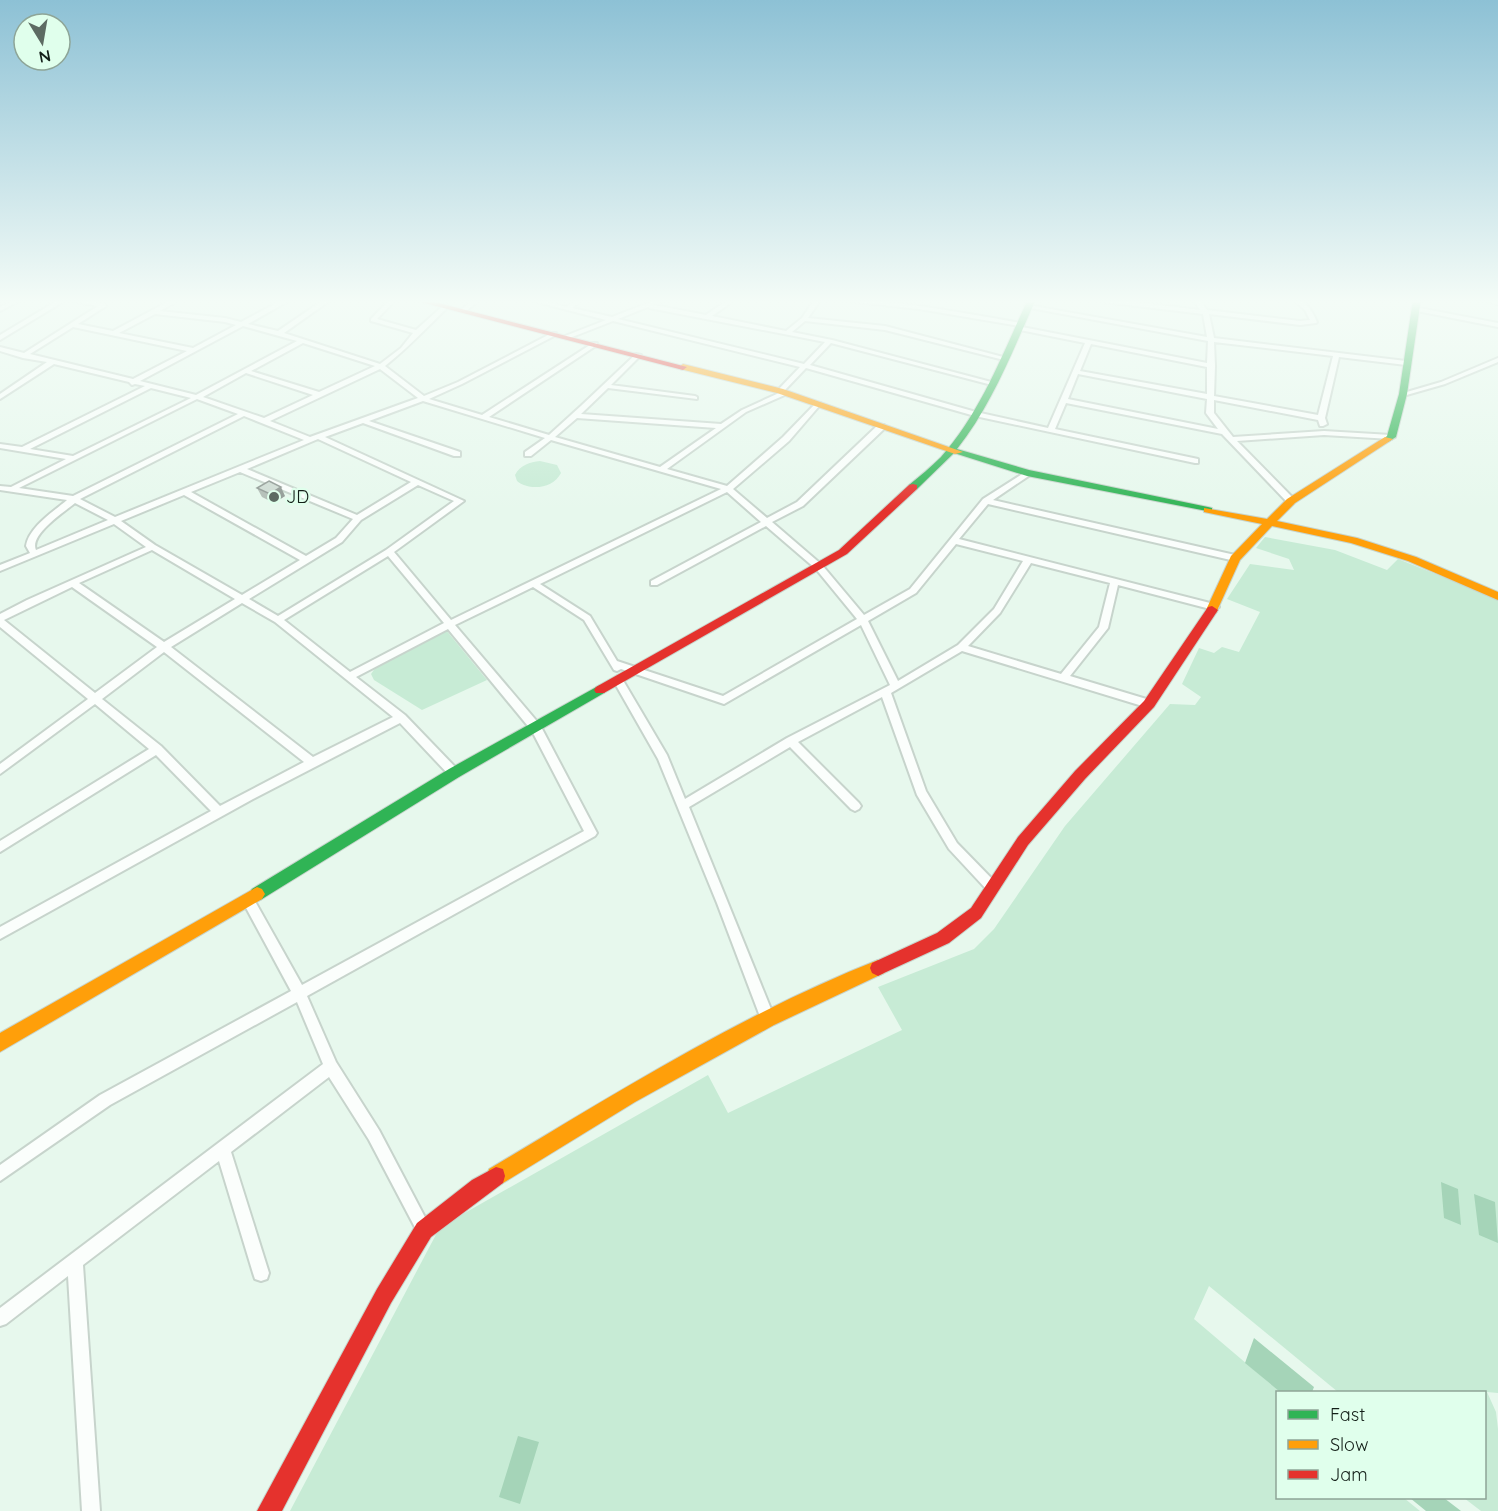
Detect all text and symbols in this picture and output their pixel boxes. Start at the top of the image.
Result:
north arrow [12,12,72,72]
text: N [37,46,53,68]
place label: JD [286,485,309,508]
marker: JD [267,490,281,504]
legend [1276,1391,1486,1499]
text: Fast [1330,1403,1365,1426]
text: Slow [1330,1433,1368,1456]
text: Jam [1330,1463,1368,1486]

